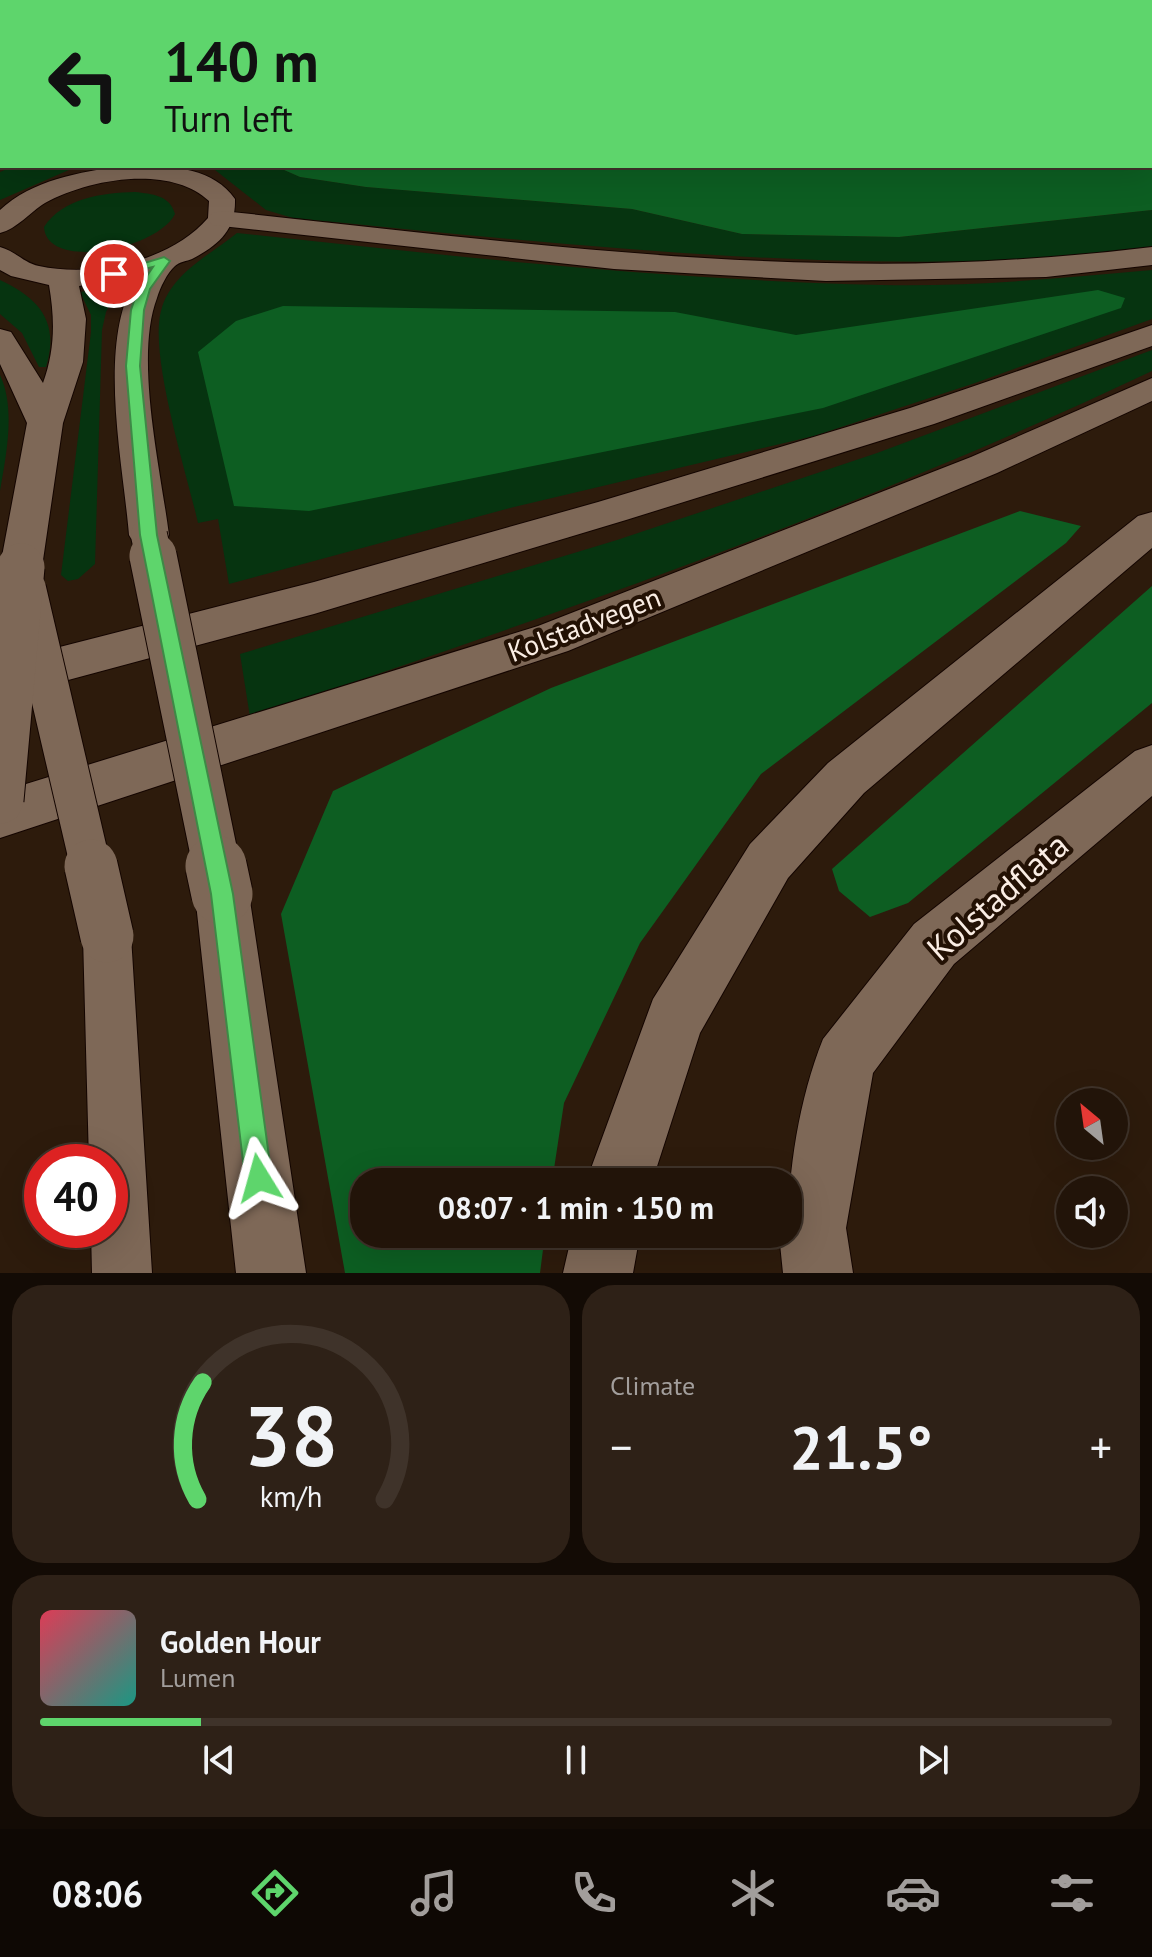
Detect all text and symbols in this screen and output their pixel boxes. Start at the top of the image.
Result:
text: 140 m [164,25,319,97]
icon: left [32,32,136,136]
text: Turn left [164,95,293,142]
pin [80,240,148,308]
icon: arrive [92,252,136,296]
street label: Kolstadvegen [502,578,666,670]
street label: Kolstadflata [917,823,1077,969]
north arrow [1056,1088,1128,1160]
map controls [1056,1088,1128,1248]
position arrow [217,1136,301,1220]
speed limit sign: 40 [24,1144,128,1248]
button: sound [1056,1176,1128,1248]
text: 08:07 · 1 min · 150 m [438,1188,714,1227]
text: Climate [610,1369,695,1402]
text: 38 [244,1381,338,1489]
text: 21.5° [789,1408,933,1486]
text: − [610,1418,632,1475]
text: + [1090,1418,1112,1475]
text: km/h [260,1478,322,1515]
text: Golden Hour [160,1622,321,1661]
text: Lumen [160,1661,235,1694]
icon: previous [197,1738,241,1782]
icon: pause [554,1738,598,1782]
icon: next [911,1738,955,1782]
icon: directions [247,1865,303,1921]
icon: music [406,1865,462,1921]
icon: phone [566,1865,622,1921]
icon: climate [725,1865,781,1921]
icon: car [885,1865,941,1921]
icon: filters [1044,1865,1100,1921]
text: 08:06 [52,1870,143,1917]

